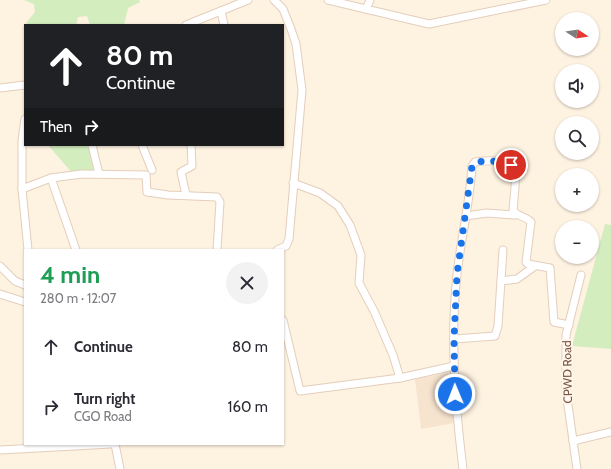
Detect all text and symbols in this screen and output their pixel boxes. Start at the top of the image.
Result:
north arrow [555,12,599,56]
map controls [555,12,599,264]
text: 80 m [106,38,173,72]
icon: ahead [40,40,92,92]
button: sound [555,64,599,108]
text: Continue [106,72,175,94]
icon: right [80,116,102,138]
button: search [555,116,599,160]
text: Then [40,118,72,136]
pin [494,148,528,182]
icon: arrive [500,154,522,176]
button: + [555,168,599,212]
button: − [555,220,599,264]
text: 4 min [40,260,100,289]
button: close [226,262,268,304]
text: 280 m · 12:07 [40,290,116,306]
icon: ahead [40,336,62,358]
text: Continue [74,338,133,356]
text: 80 m [232,338,268,356]
street label: CPWD Road [559,340,575,404]
position arrow [434,373,476,415]
text: Turn right [74,390,135,408]
icon: right [40,396,62,418]
text: 160 m [228,398,268,416]
text: CGO Road [74,408,132,424]

